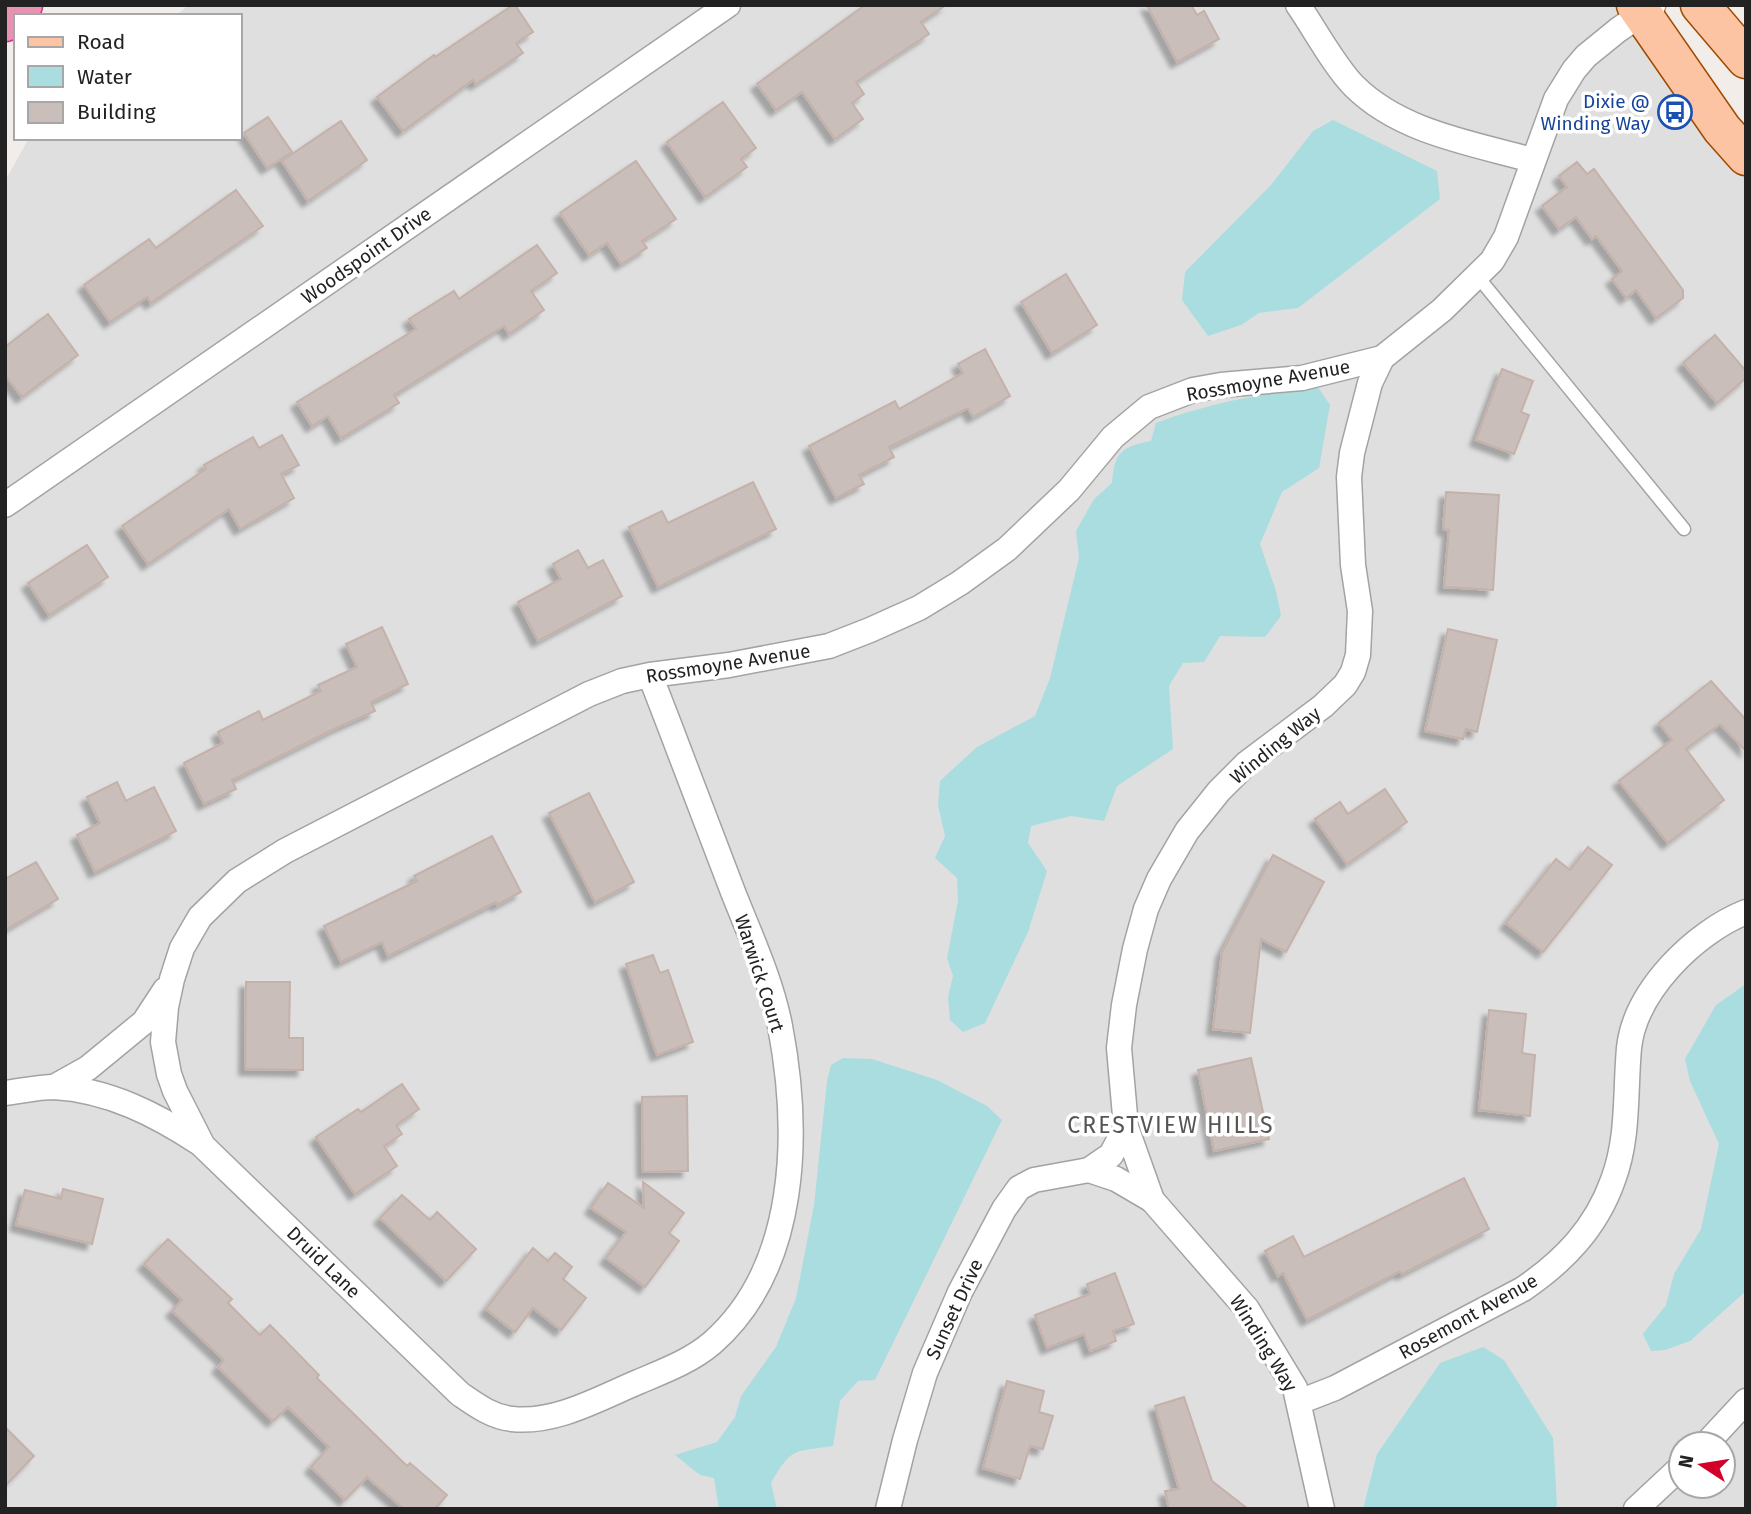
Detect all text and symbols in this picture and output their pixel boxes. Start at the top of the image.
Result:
legend [14,14,242,140]
text: Road [77,29,125,55]
text: Water [77,64,132,90]
place label: Dixie @ Winding Way [1541,90,1651,135]
bus stop icon: Dixie @ Winding Way [1656,93,1694,131]
text: Building [77,99,156,125]
street label: Woodspoint Drive [297,202,436,309]
street label: Rossmoyne Avenue [1184,355,1352,406]
street label: Rossmoyne Avenue [644,639,812,688]
street label: Winding Way [1226,702,1326,789]
street label: Warwick Court [730,911,789,1035]
district label: CRESTVIEW HILLS [1067,1111,1275,1139]
street label: Druid Lane [282,1222,365,1303]
street label: Sunset Drive [921,1255,988,1363]
street label: Rosemont Avenue [1395,1269,1542,1364]
street label: Winding Way [1225,1291,1303,1396]
north arrow [1667,1430,1737,1500]
text: N [1673,1453,1698,1470]

